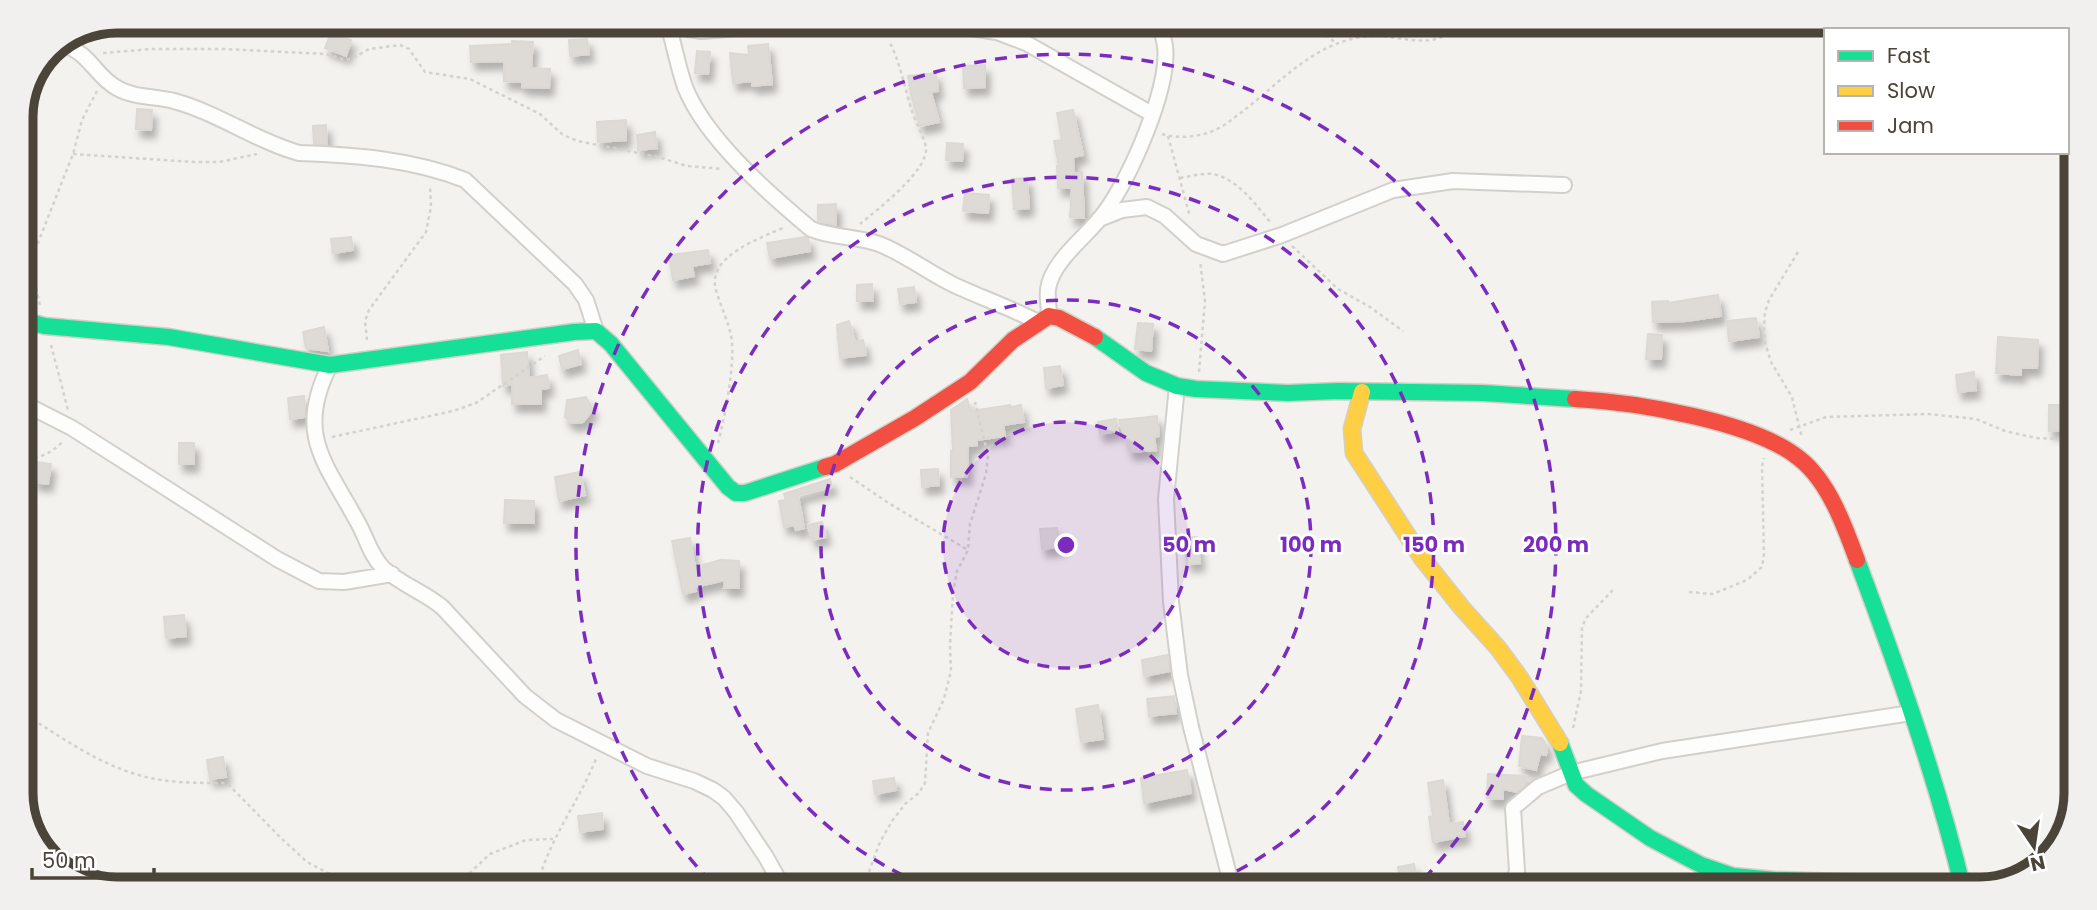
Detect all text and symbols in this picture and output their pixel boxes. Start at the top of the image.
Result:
legend [1824,28,2069,154]
text: Fast [1887,41,1930,70]
text: Slow [1887,76,1935,105]
text: Jam [1887,111,1934,140]
text: 50 m [1162,530,1216,559]
text: 100 m [1280,530,1342,559]
text: 150 m [1403,530,1465,559]
text: 200 m [1523,530,1589,559]
centre of rings [1054,533,1078,557]
north arrow [1999,812,2069,882]
scale bar [32,836,154,880]
text: 50 m [42,846,96,875]
text: N [2028,848,2048,878]

